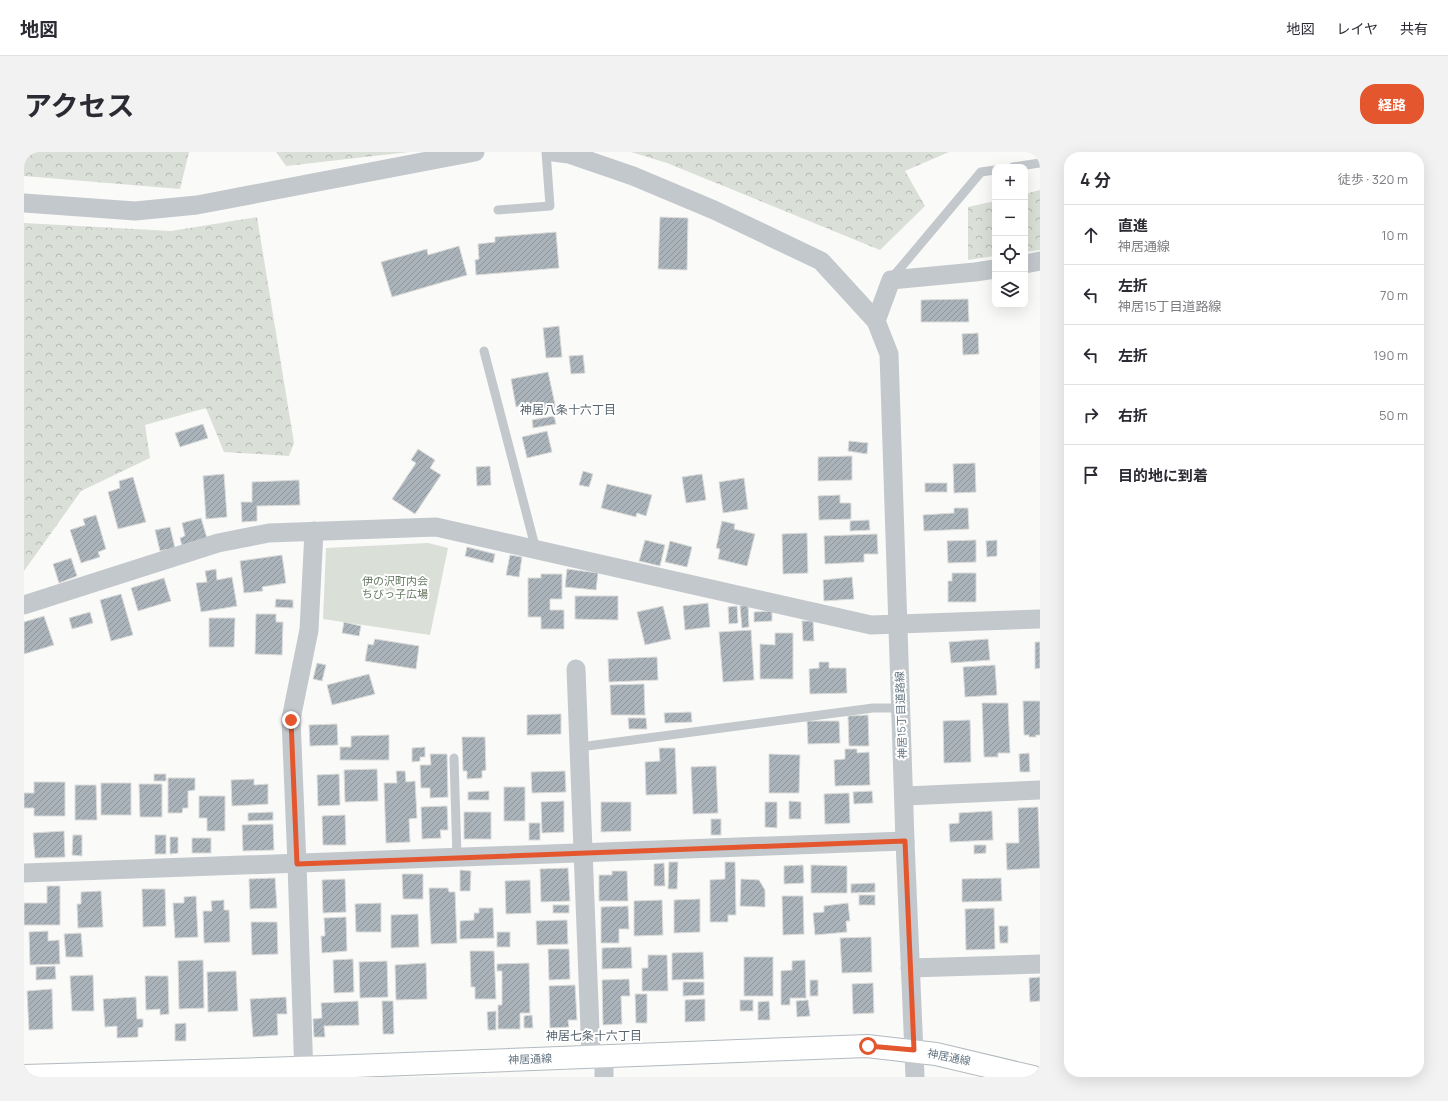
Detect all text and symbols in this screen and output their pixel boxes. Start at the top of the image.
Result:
text: 地図 [20,16,58,42]
text: 地図 [1286,19,1314,38]
text: レイヤ [1336,19,1378,38]
text: 共有 [1400,19,1428,38]
button: 経路 [1360,84,1424,124]
text: アクセス [24,86,135,124]
map controls [992,164,1028,308]
button: + [992,164,1028,200]
text: 4 分 [1080,168,1111,191]
text: 徒歩 · 320 m [1338,170,1408,188]
button: − [992,200,1028,236]
text: 直進 [1118,215,1148,236]
icon: ahead [1080,224,1102,246]
text: 10 m [1381,226,1408,244]
button: locate [992,236,1028,272]
text: 神居通線 [1118,237,1170,255]
button: layers [992,272,1028,308]
text: 左折 [1118,275,1148,296]
icon: left [1080,284,1102,306]
text: 70 m [1380,286,1408,304]
text: 神居15丁目道路線 [1118,297,1222,315]
icon: left [1080,344,1102,366]
text: 左折 [1118,345,1148,366]
text: 190 m [1373,346,1408,364]
district label: 神居八条十六丁目 [520,401,616,418]
icon: right [1080,404,1102,426]
text: 右折 [1118,405,1148,426]
text: 50 m [1379,406,1408,424]
icon: arrive [1080,464,1102,486]
text: 目的地に到着 [1118,465,1208,486]
park label: 伊の沢町内会 ちびっ子広場 [362,573,428,601]
street label: 神居15丁目道路線 [891,671,910,759]
route end [282,711,300,729]
district label: 神居七条十六丁目 [546,1027,642,1044]
route start [859,1037,877,1055]
street label: 神居通線 [926,1045,972,1068]
street label: 神居通線 [508,1050,552,1067]

